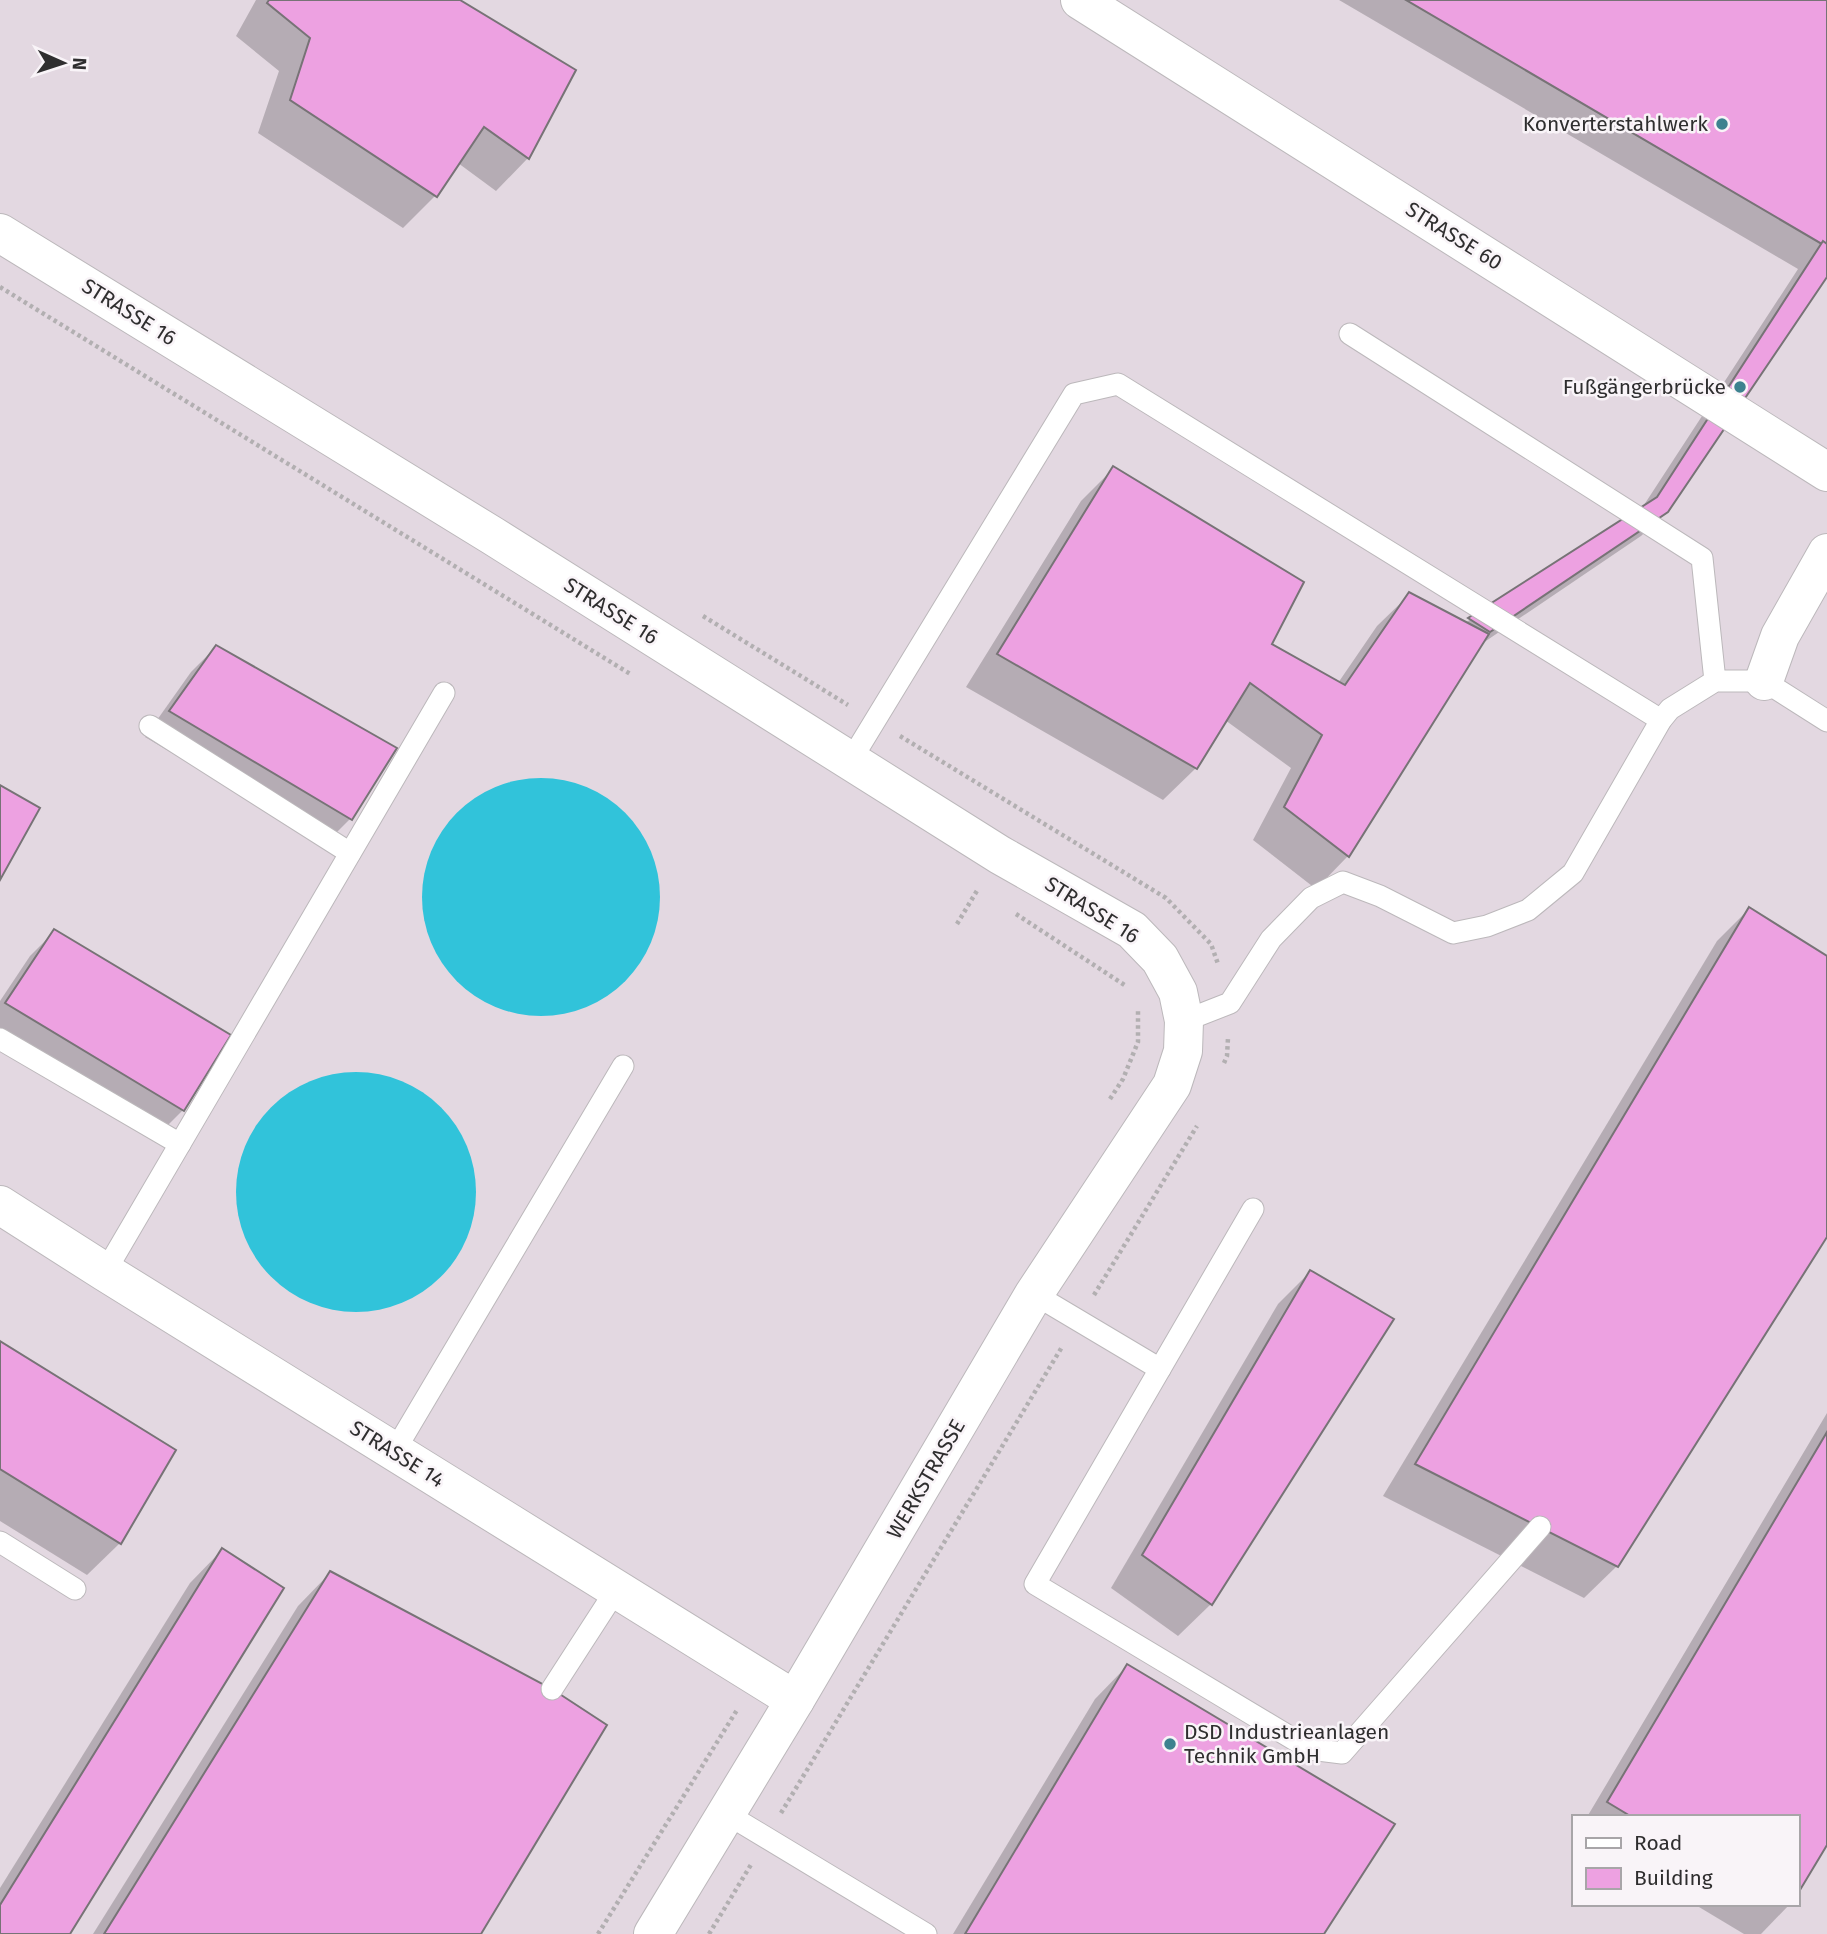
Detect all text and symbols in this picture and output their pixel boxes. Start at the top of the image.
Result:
north arrow [28,28,98,98]
text: N [68,57,91,71]
place label: Konverterstahlwerk [1523,111,1708,137]
marker: Konverterstahlwerk [1714,116,1730,132]
street label: STRASSE 60 [1401,196,1507,276]
street label: STRASSE 16 [77,273,181,351]
place label: Fußgängerbrücke [1563,374,1726,400]
marker: Fußgängerbrücke [1732,379,1748,395]
street label: STRASSE 16 [559,572,663,650]
street label: STRASSE 16 [1040,871,1144,949]
street label: STRASSE 14 [345,1415,449,1493]
street label: WERKSTRASSE [881,1415,971,1543]
place label: DSD Industrieanlagen Technik GmbH [1184,1719,1389,1769]
marker: DSD Industrieanlagen Technik GmbH [1162,1736,1178,1752]
legend [1572,1815,1799,1906]
text: Road [1634,1830,1682,1856]
text: Building [1634,1865,1713,1891]

